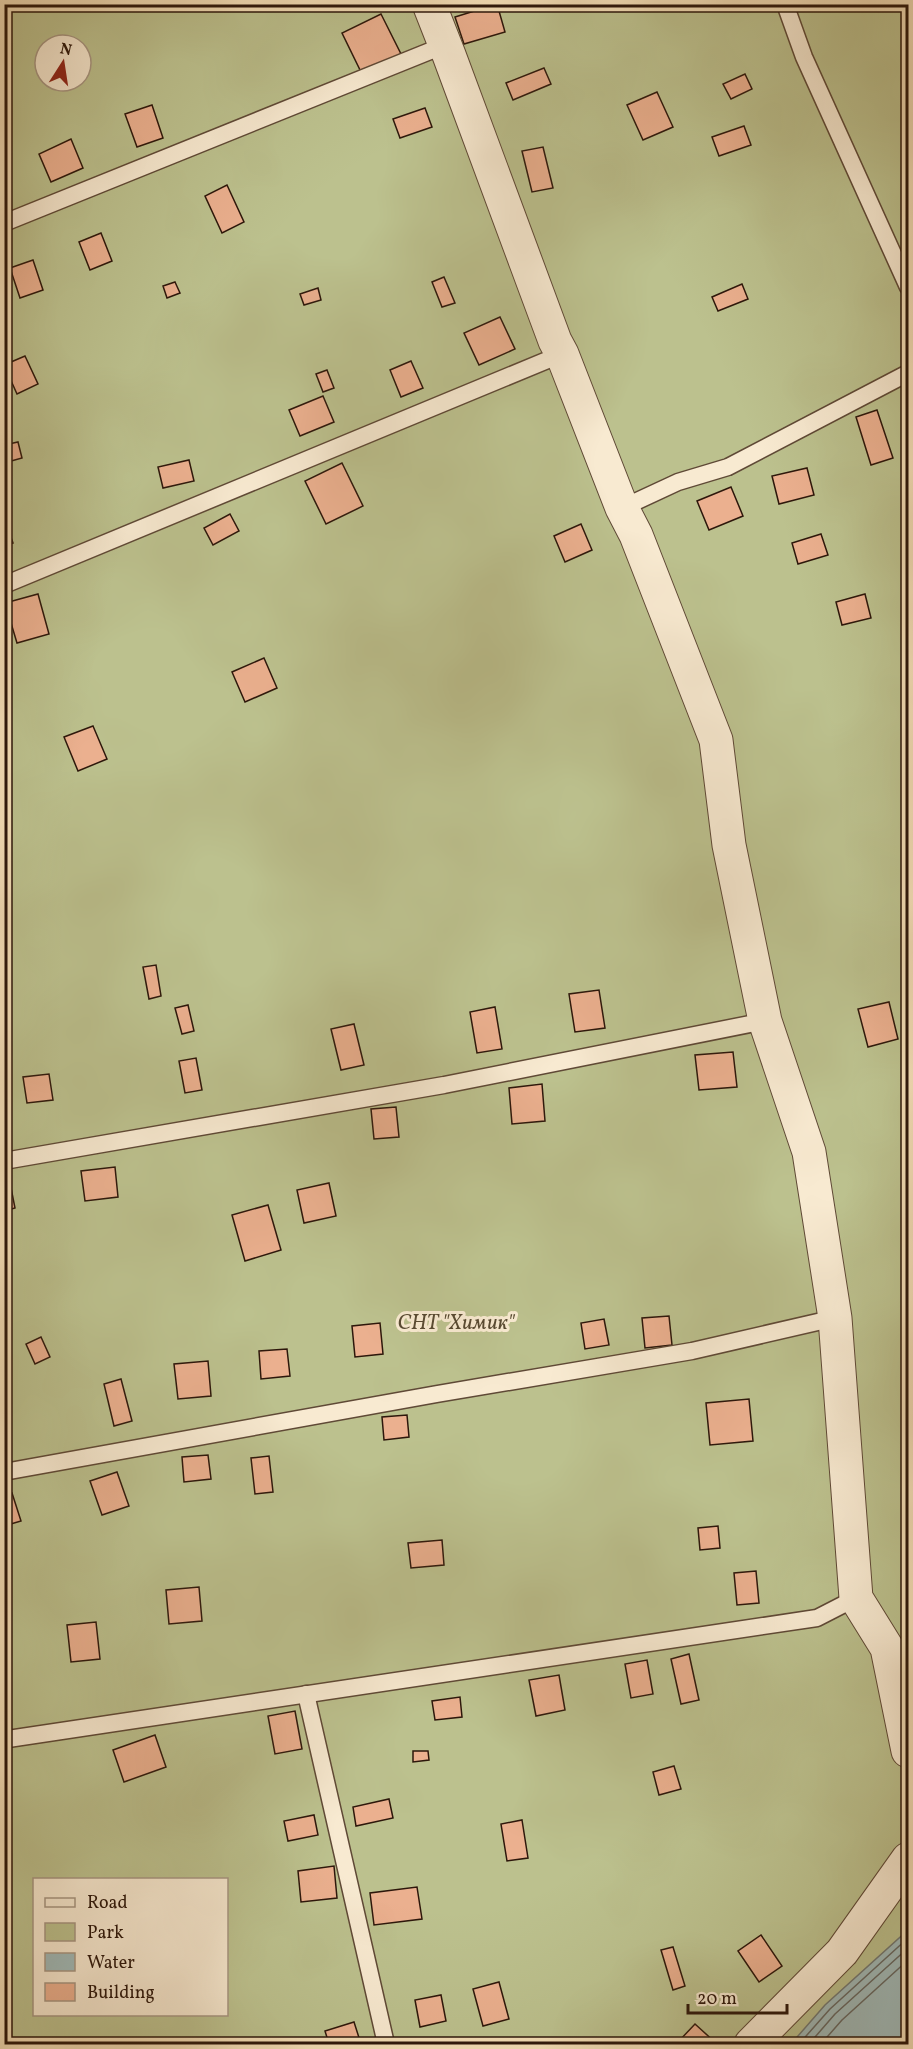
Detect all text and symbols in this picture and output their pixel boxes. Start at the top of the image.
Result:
north arrow [33,33,93,93]
text: N [58,38,74,62]
park label: СНТ "Химик" [398,1309,515,1338]
legend [33,1878,228,2016]
text: Road [87,1891,128,1916]
text: Park [87,1921,124,1946]
text: Water [87,1951,135,1976]
scale bar [688,1977,787,2015]
text: Building [87,1981,155,2006]
text: 20 m [697,1987,737,2012]

